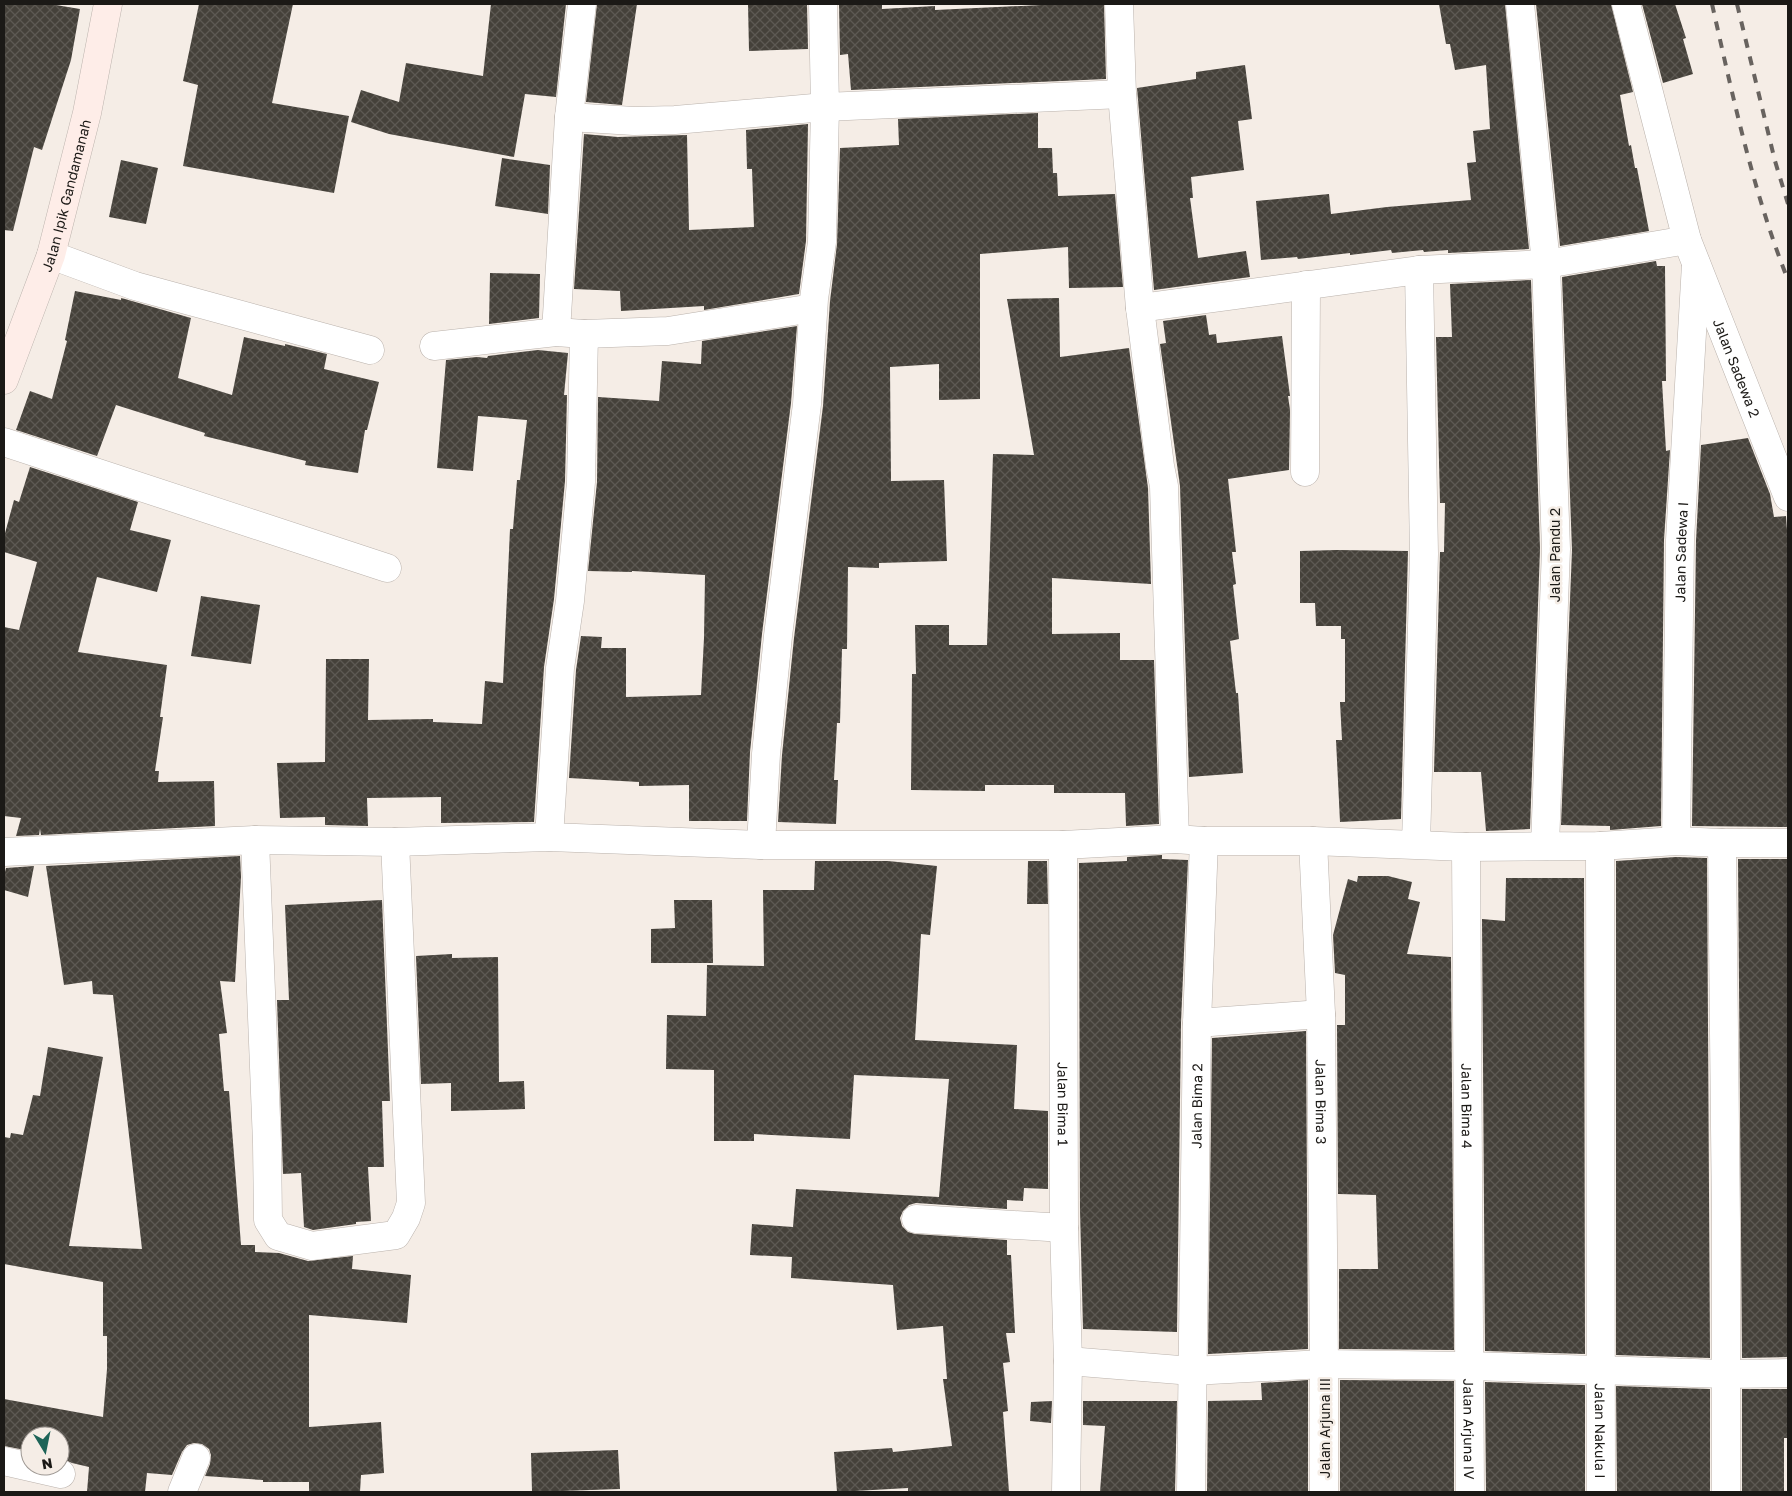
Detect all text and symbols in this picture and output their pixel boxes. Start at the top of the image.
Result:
street label: Jalan Ipik Gandamanah [37,117,94,274]
street label: Jalan Sadewa 2 [1710,316,1764,419]
street label: Jalan Sadewa I [1671,501,1691,602]
street label: Jalan Pandu 2 [1546,508,1563,602]
street label: Jalan Bima 3 [1313,1059,1331,1145]
street label: Jalan Bima 1 [1055,1062,1072,1146]
street label: Jalan Bima 2 [1187,1063,1205,1149]
street label: Jalan Bima 4 [1459,1063,1476,1149]
street label: Jalan Arjuna III [1316,1378,1333,1478]
street label: Jalan Arjuna IV [1461,1378,1478,1480]
street label: Jalan Nakula I [1592,1383,1609,1479]
north arrow [20,1426,70,1476]
text: N [41,1455,54,1474]

